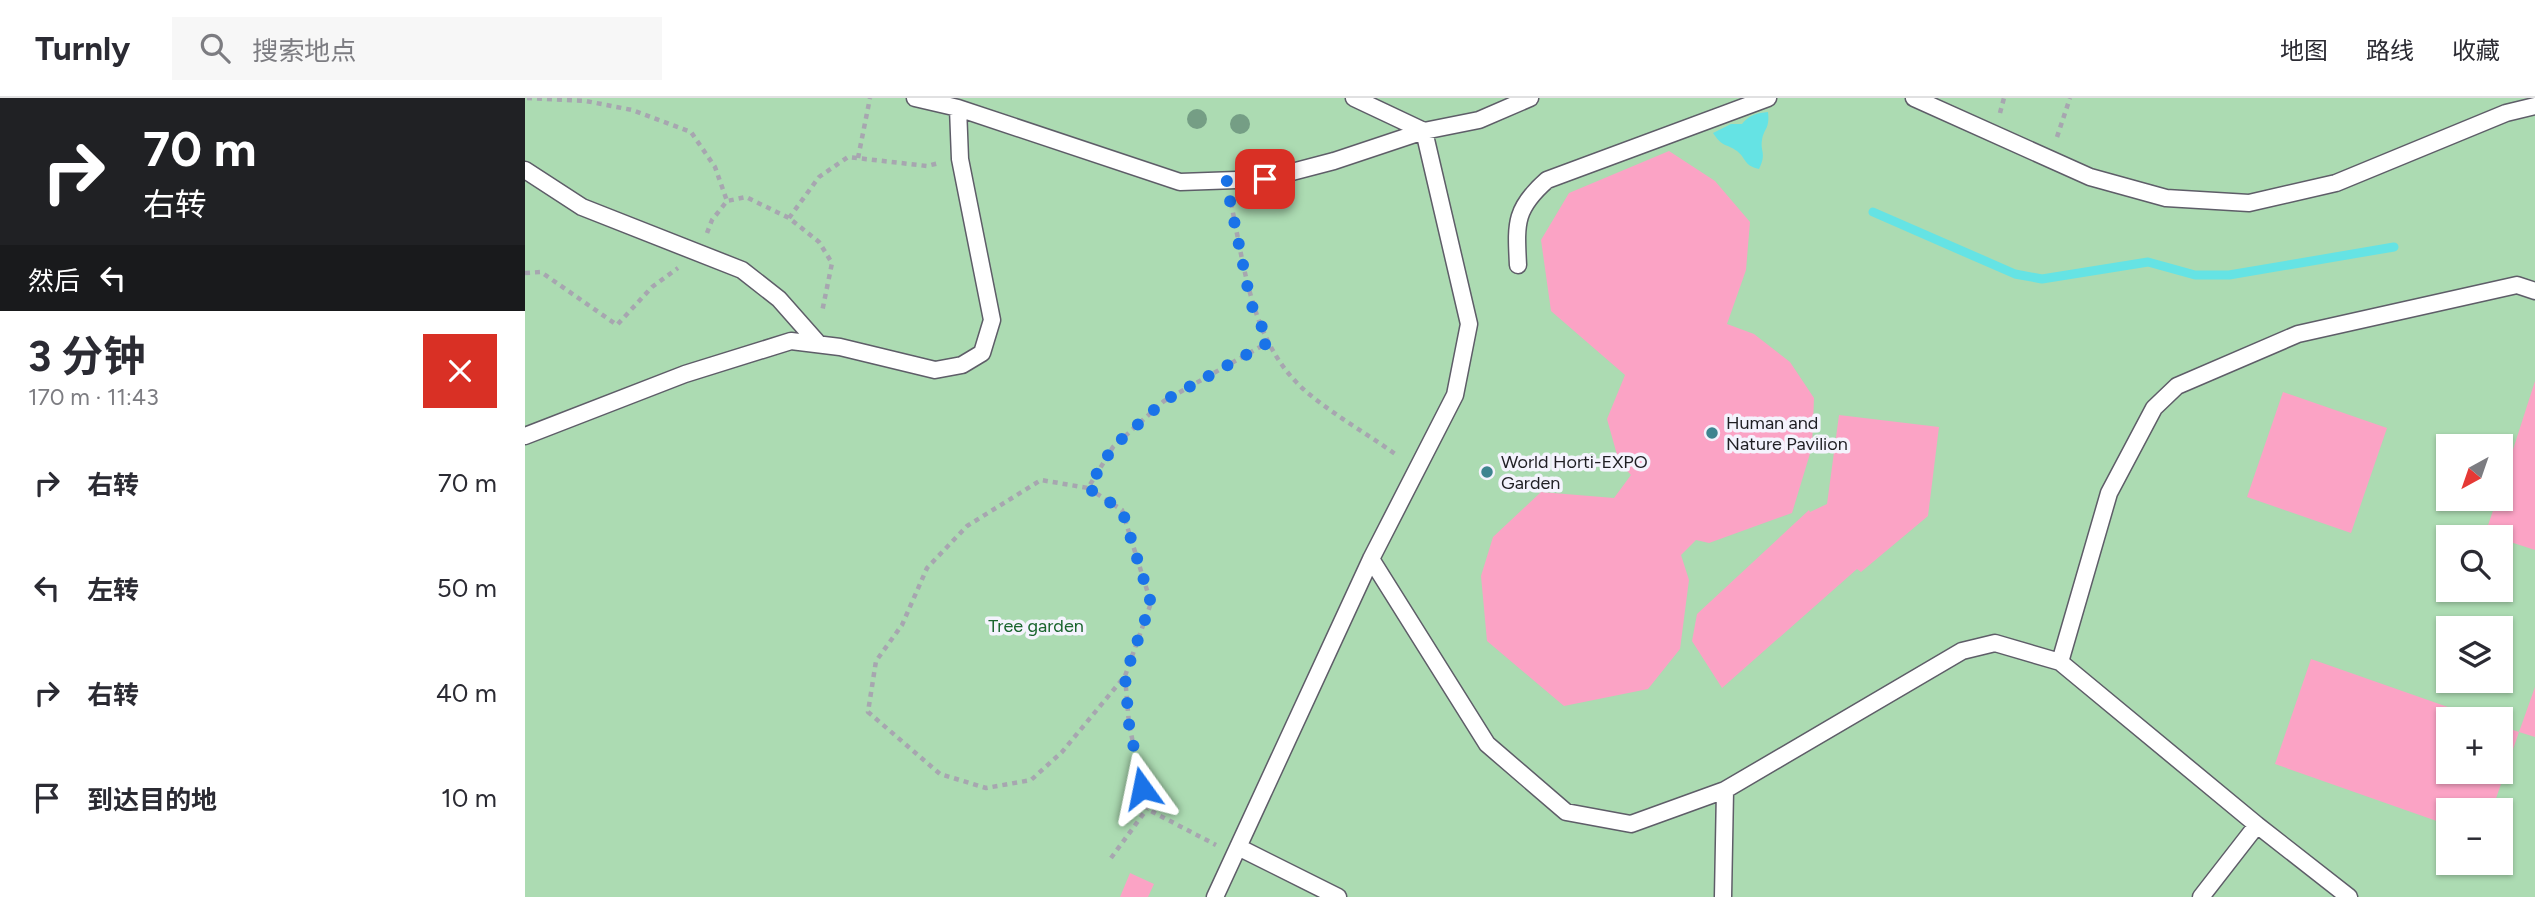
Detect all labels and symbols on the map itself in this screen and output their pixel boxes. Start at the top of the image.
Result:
pin [1235,149,1295,209]
place label: Human and Nature Pavilion [1726,412,1848,455]
marker: Human and Nature Pavilion [1704,425,1720,441]
north arrow [2436,434,2513,511]
place label: World Horti-EXPO Garden [1501,451,1648,494]
marker: World Horti-EXPO Garden [1479,464,1495,480]
park label: Tree garden [988,615,1084,637]
position arrow [1105,751,1179,825]

